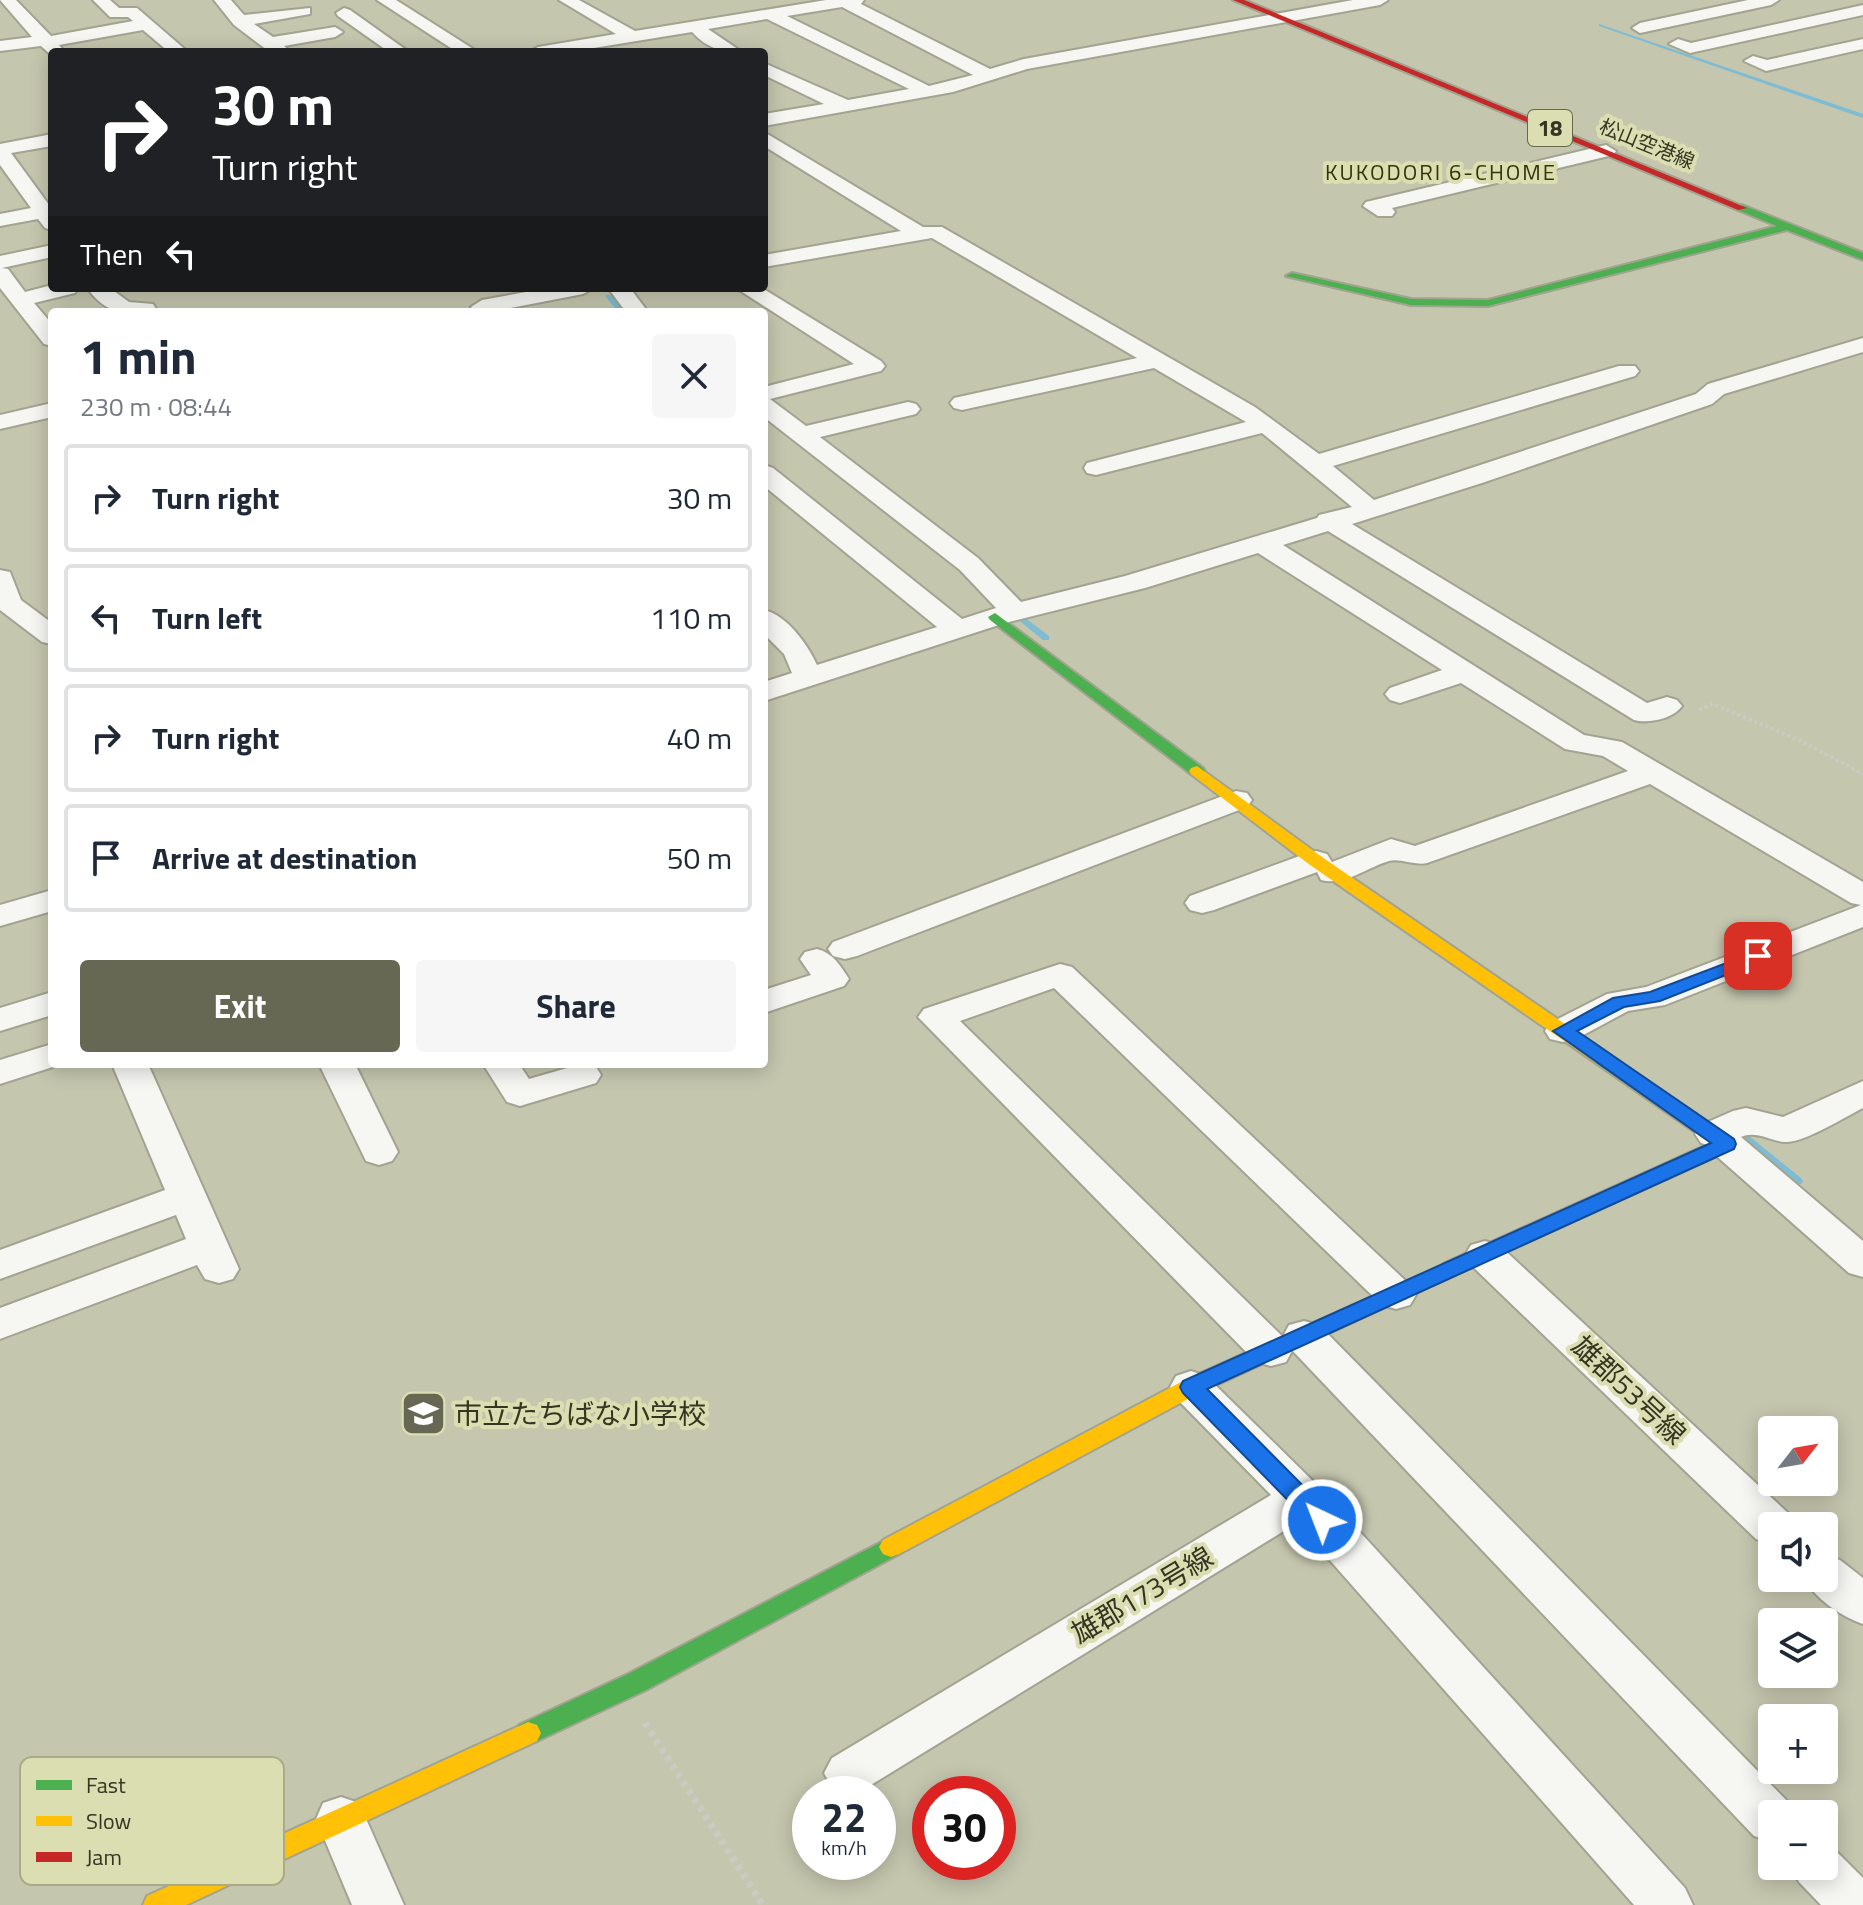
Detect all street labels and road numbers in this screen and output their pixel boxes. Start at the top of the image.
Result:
road number: 18 [1528,110,1572,146]
street label: 松山空港線 [1595,110,1699,177]
street label: 雄郡53号線 [1562,1325,1696,1454]
street label: 雄郡173号線 [1063,1535,1221,1654]

